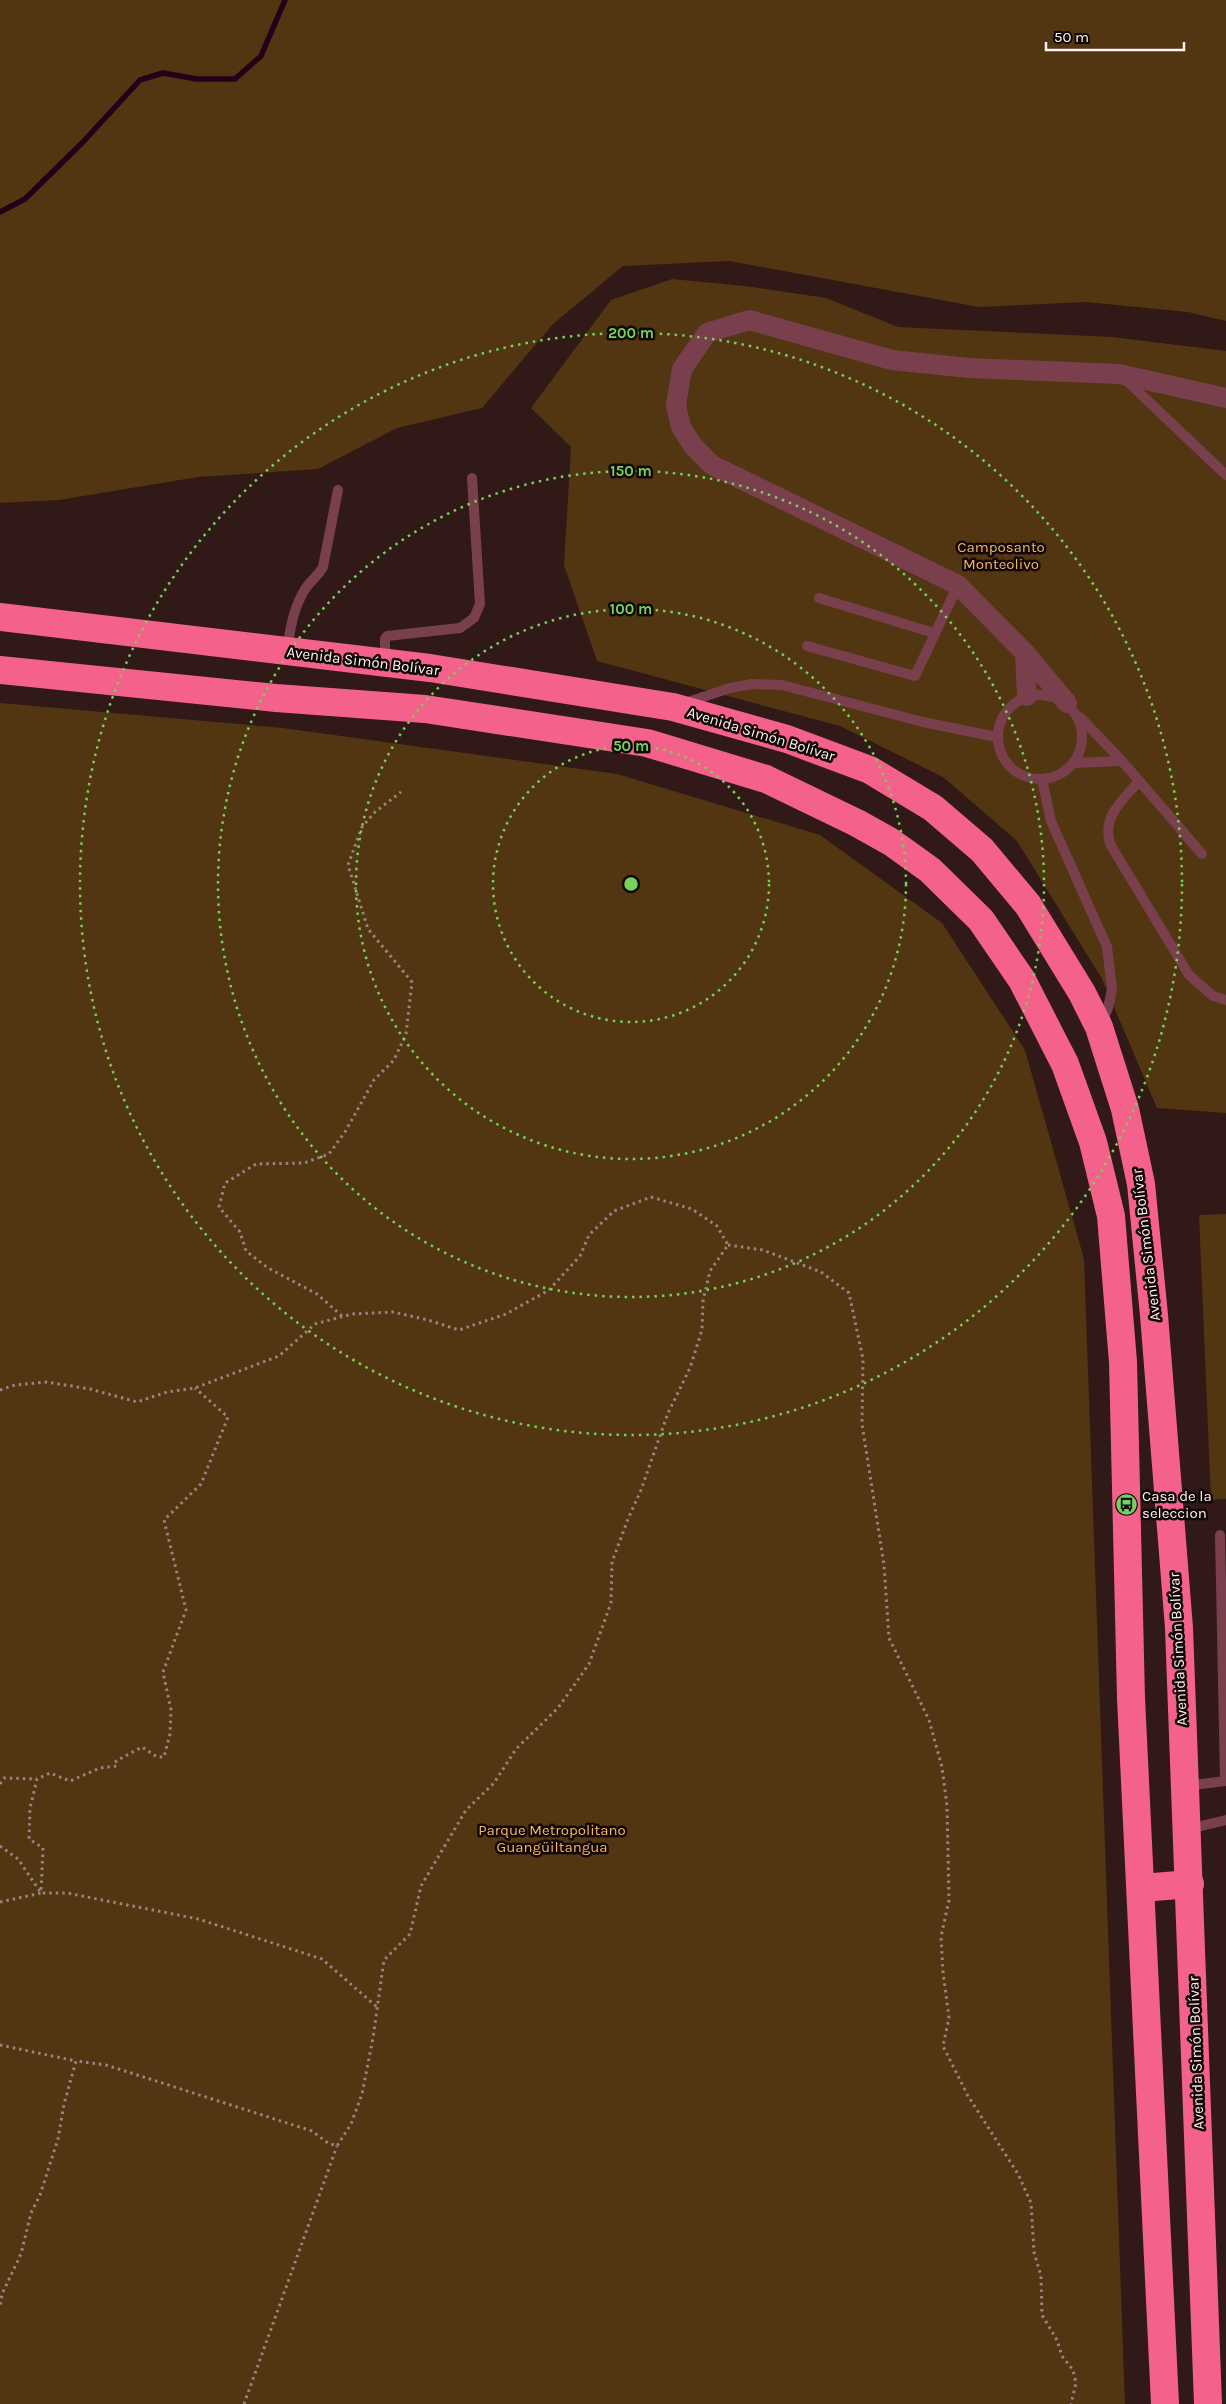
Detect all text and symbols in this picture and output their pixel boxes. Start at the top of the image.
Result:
scale bar [1046,20,1184,52]
text: 50 m [1054,28,1089,46]
text: 200 m [608,324,654,342]
text: 150 m [610,462,652,480]
park label: Camposanto Monteolivo [957,538,1045,573]
text: 100 m [610,600,652,618]
street label: Avenida Simón Bolívar [286,643,441,679]
street label: Avenida Simón Bolívar [685,703,838,765]
text: 50 m [613,737,649,755]
centre of rings [622,875,640,893]
street label: Avenida Simón Bolívar [1128,1167,1164,1322]
place label: Casa de la seleccion [1142,1487,1212,1522]
bus stop icon: Casa de la seleccion [1114,1493,1138,1517]
street label: Avenida Simón Bolívar [1165,1571,1191,1726]
park label: Parque Metropolitano Guangüiltangua [478,1821,626,1856]
street label: Avenida Simón Bolívar [1184,1975,1208,2130]

